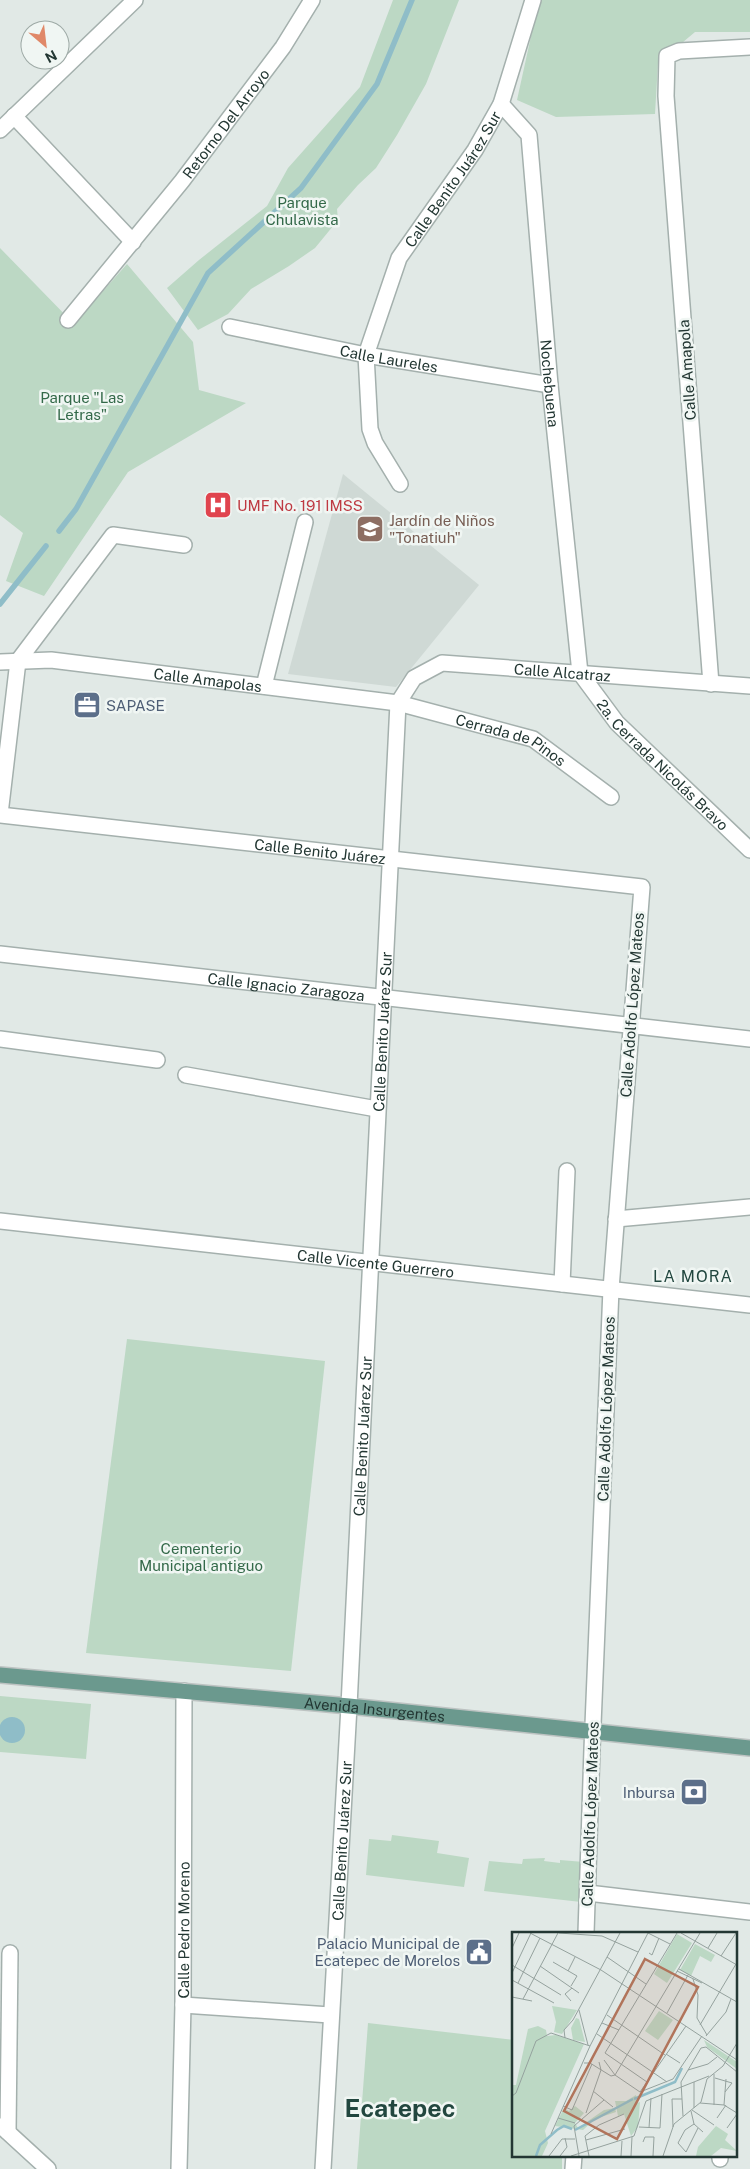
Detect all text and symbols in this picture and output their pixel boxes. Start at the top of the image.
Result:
north arrow [20,20,70,70]
text: N [43,47,60,66]
street label: Retorno Del Arroyo [179,65,272,182]
street label: Calle Benito Juárez Sur [401,108,504,250]
park label: Parque Chulavista [265,194,339,228]
street label: Calle Amapola [675,319,699,421]
street label: Nochebuena [538,339,563,428]
street label: Calle Laureles [338,341,439,375]
park label: Parque "Las Letras" [40,389,124,423]
hospital icon: UMF No. 191 IMSS [203,490,233,520]
place label: UMF No. 191 IMSS [237,497,363,514]
place label: Jardín de Niños "Tonatiuh" [389,512,495,546]
school or university icon: Jardín de Niños "Tonatiuh" [355,514,385,544]
street label: Calle Alcatraz [513,660,611,684]
street label: Calle Amapolas [153,664,263,695]
office icon: SAPASE [72,690,102,720]
street label: 2a. Cerrada Nicolás Bravo [594,696,732,833]
place label: SAPASE [106,697,165,714]
street label: Cerrada de Pinos [454,710,569,769]
street label: Calle Benito Juárez [254,835,386,867]
street label: Calle Adolfo López Mateos [617,912,647,1098]
street label: Calle Benito Juárez Sur [370,951,394,1112]
street label: Calle Ignacio Zaragoza [207,969,366,1004]
street label: Calle Vicente Guerrero [296,1246,455,1280]
district label: LA MORA [653,1267,733,1286]
street label: Calle Adolfo López Mateos [594,1316,618,1502]
street label: Calle Benito Juárez Sur [350,1355,375,1517]
park label: Cementerio Municipal antiguo [139,1540,263,1574]
street label: Avenida Insurgentes [303,1694,446,1724]
street label: Calle Adolfo López Mateos [578,1721,602,1907]
street label: Calle Benito Juárez Sur [328,1760,354,1921]
bank icon: Inbursa [679,1777,709,1807]
place label: Inbursa [623,1784,675,1801]
street label: Calle Pedro Moreno [175,1862,192,1999]
inset map [512,1932,738,2156]
place label: Palacio Municipal de Ecatepec de Morelos [315,1935,460,1969]
public building icon: Palacio Municipal de Ecatepec de Morelos [464,1937,494,1967]
district label: Ecatepec [345,2093,455,2123]

